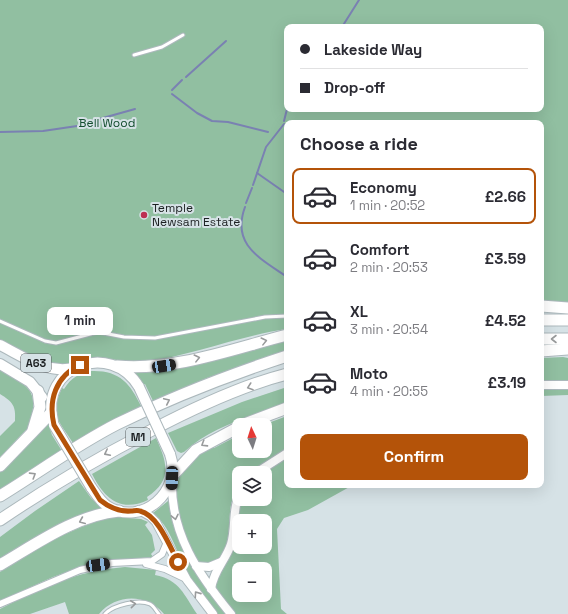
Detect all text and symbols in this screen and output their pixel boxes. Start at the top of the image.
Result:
text: Lakeside Way [324,40,422,59]
text: Drop-off [324,78,385,97]
park label: Bell Wood [79,115,135,131]
text: Choose a ride [300,132,418,155]
icon: car [302,178,338,214]
text: Economy [350,178,417,197]
text: £2.66 [485,187,526,206]
text: 1 min · 20:52 [350,197,425,214]
place label: Temple Newsam Estate [152,200,240,230]
marker: Temple Newsam Estate [139,210,149,220]
icon: car [302,240,338,276]
text: Comfort [350,240,410,259]
text: £3.59 [485,249,526,268]
text: 2 min · 20:53 [350,259,428,276]
icon: car [302,302,338,338]
text: XL [350,302,368,321]
callout: 1 min [47,307,113,335]
text: £4.52 [485,311,526,330]
text: 1 min [64,312,96,329]
text: 3 min · 20:54 [350,321,428,338]
one-way arrow [551,335,557,343]
one-way arrow [260,337,267,346]
road number: A63 [21,354,51,372]
one-way arrow [193,354,200,363]
route end [71,356,89,374]
car [151,358,177,374]
icon: car [302,364,338,400]
text: Moto [350,364,388,383]
text: £3.19 [488,373,526,392]
one-way arrow [247,382,254,390]
text: 4 min · 20:55 [350,383,428,400]
one-way arrow [163,398,171,406]
north arrow [232,418,272,458]
map controls [232,418,272,602]
road number: M1 [126,428,150,446]
button: Confirm [300,434,528,480]
one-way arrow [202,440,209,447]
one-way arrow [104,448,111,456]
car [166,466,178,490]
button: layers [232,466,272,506]
one-way arrow [29,473,36,480]
one-way arrow [171,514,179,520]
button: + [232,514,272,554]
one-way arrow [78,516,86,524]
route start [169,553,187,571]
car [85,557,111,573]
button: − [232,562,272,602]
one-way arrow [195,591,202,598]
one-way arrow [130,599,136,608]

